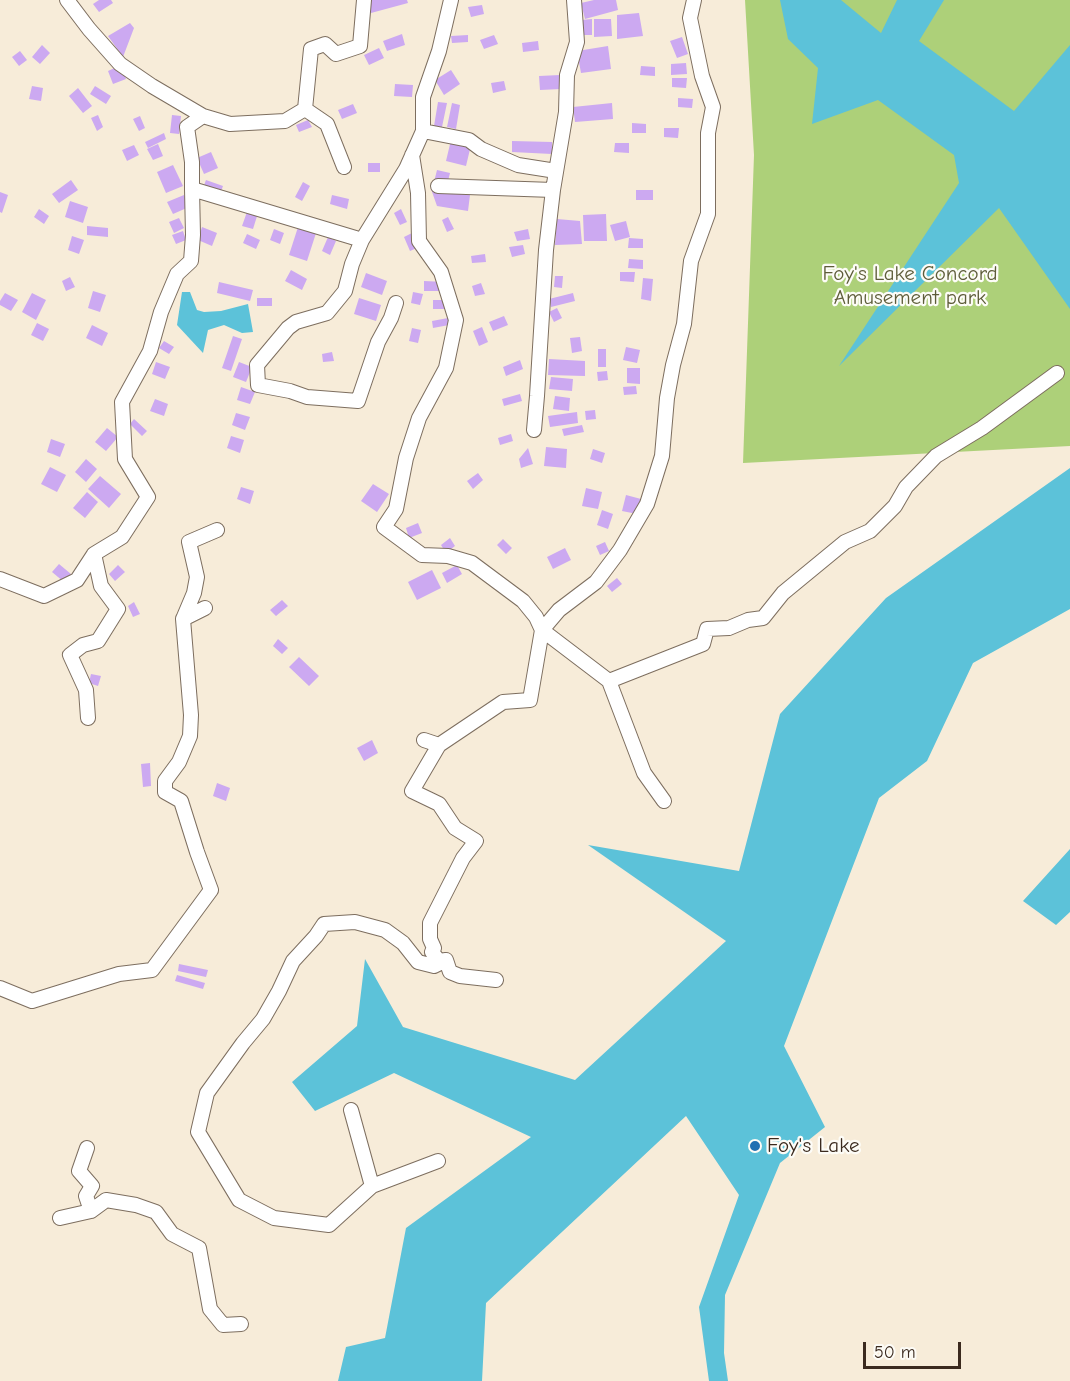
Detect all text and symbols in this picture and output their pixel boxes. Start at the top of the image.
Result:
park label: Foy's Lake Concord Amusement park [822,261,998,311]
place label: Foy's Lake [767,1133,859,1159]
marker: Foy's Lake [748,1139,762,1153]
scale bar [866,1330,964,1368]
text: 50 m [874,1342,916,1363]

